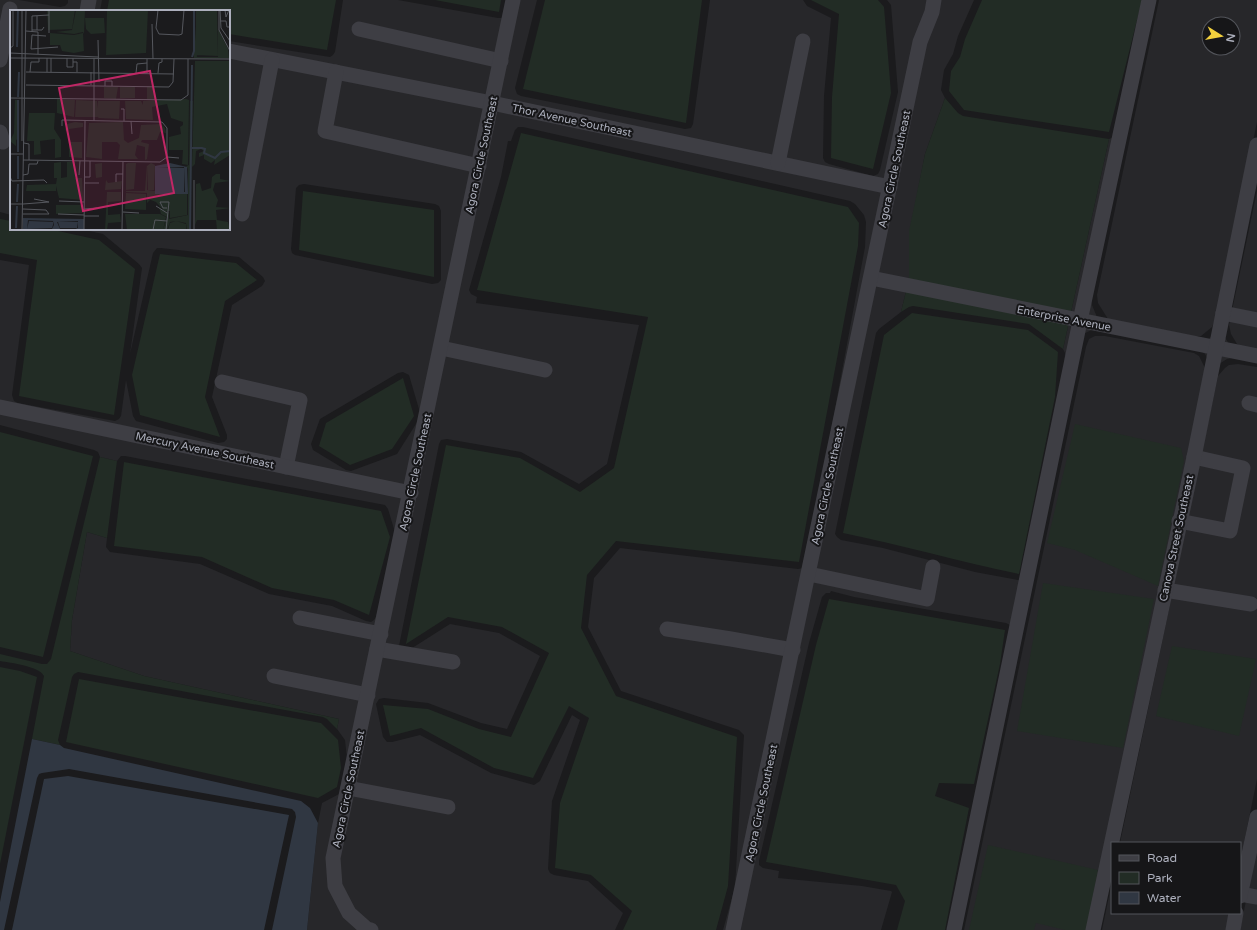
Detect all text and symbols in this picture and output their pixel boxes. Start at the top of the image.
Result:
inset map [10,10,230,230]
north arrow [1201,16,1241,56]
text: N [1223,32,1238,43]
street label: Agora Circle Southeast [463,95,500,215]
street label: Thor Avenue Southeast [511,101,633,140]
street label: Agora Circle Southeast [876,109,913,229]
street label: Enterprise Avenue [1016,303,1112,334]
street label: Agora Circle Southeast [397,412,434,532]
street label: Agora Circle Southeast [809,426,846,546]
street label: Mercury Avenue Southeast [134,429,275,472]
street label: Canova Street Southeast [1157,474,1196,603]
street label: Agora Circle Southeast [330,729,367,849]
street label: Agora Circle Southeast [743,743,780,863]
legend [1111,842,1241,914]
text: Road [1147,851,1177,865]
text: Park [1147,871,1173,885]
text: Water [1147,891,1182,905]

